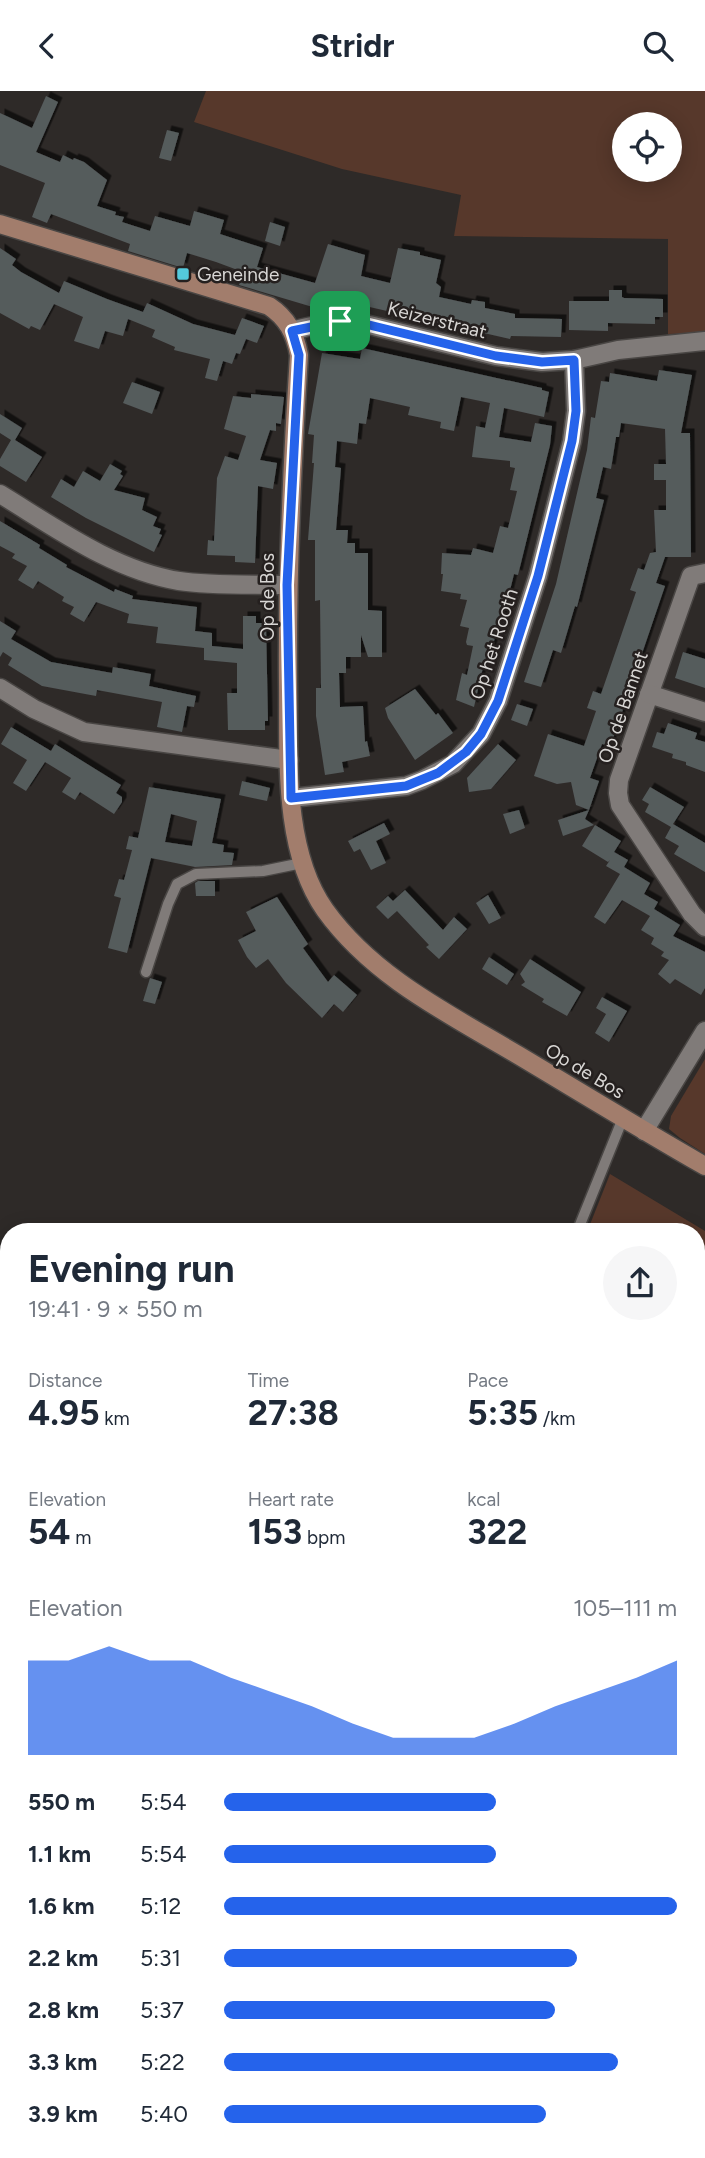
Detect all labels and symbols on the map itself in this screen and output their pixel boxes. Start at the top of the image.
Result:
place label: Geneinde [197,263,279,286]
marker: Geneinde [175,266,191,282]
pin [310,291,370,351]
street label: Keizerstraat [385,297,489,343]
street label: Op de Bos [256,553,279,641]
street label: Op het Rooth [465,586,523,702]
street label: Op de Bannet [593,648,653,766]
street label: Op de Bos [541,1038,629,1104]

